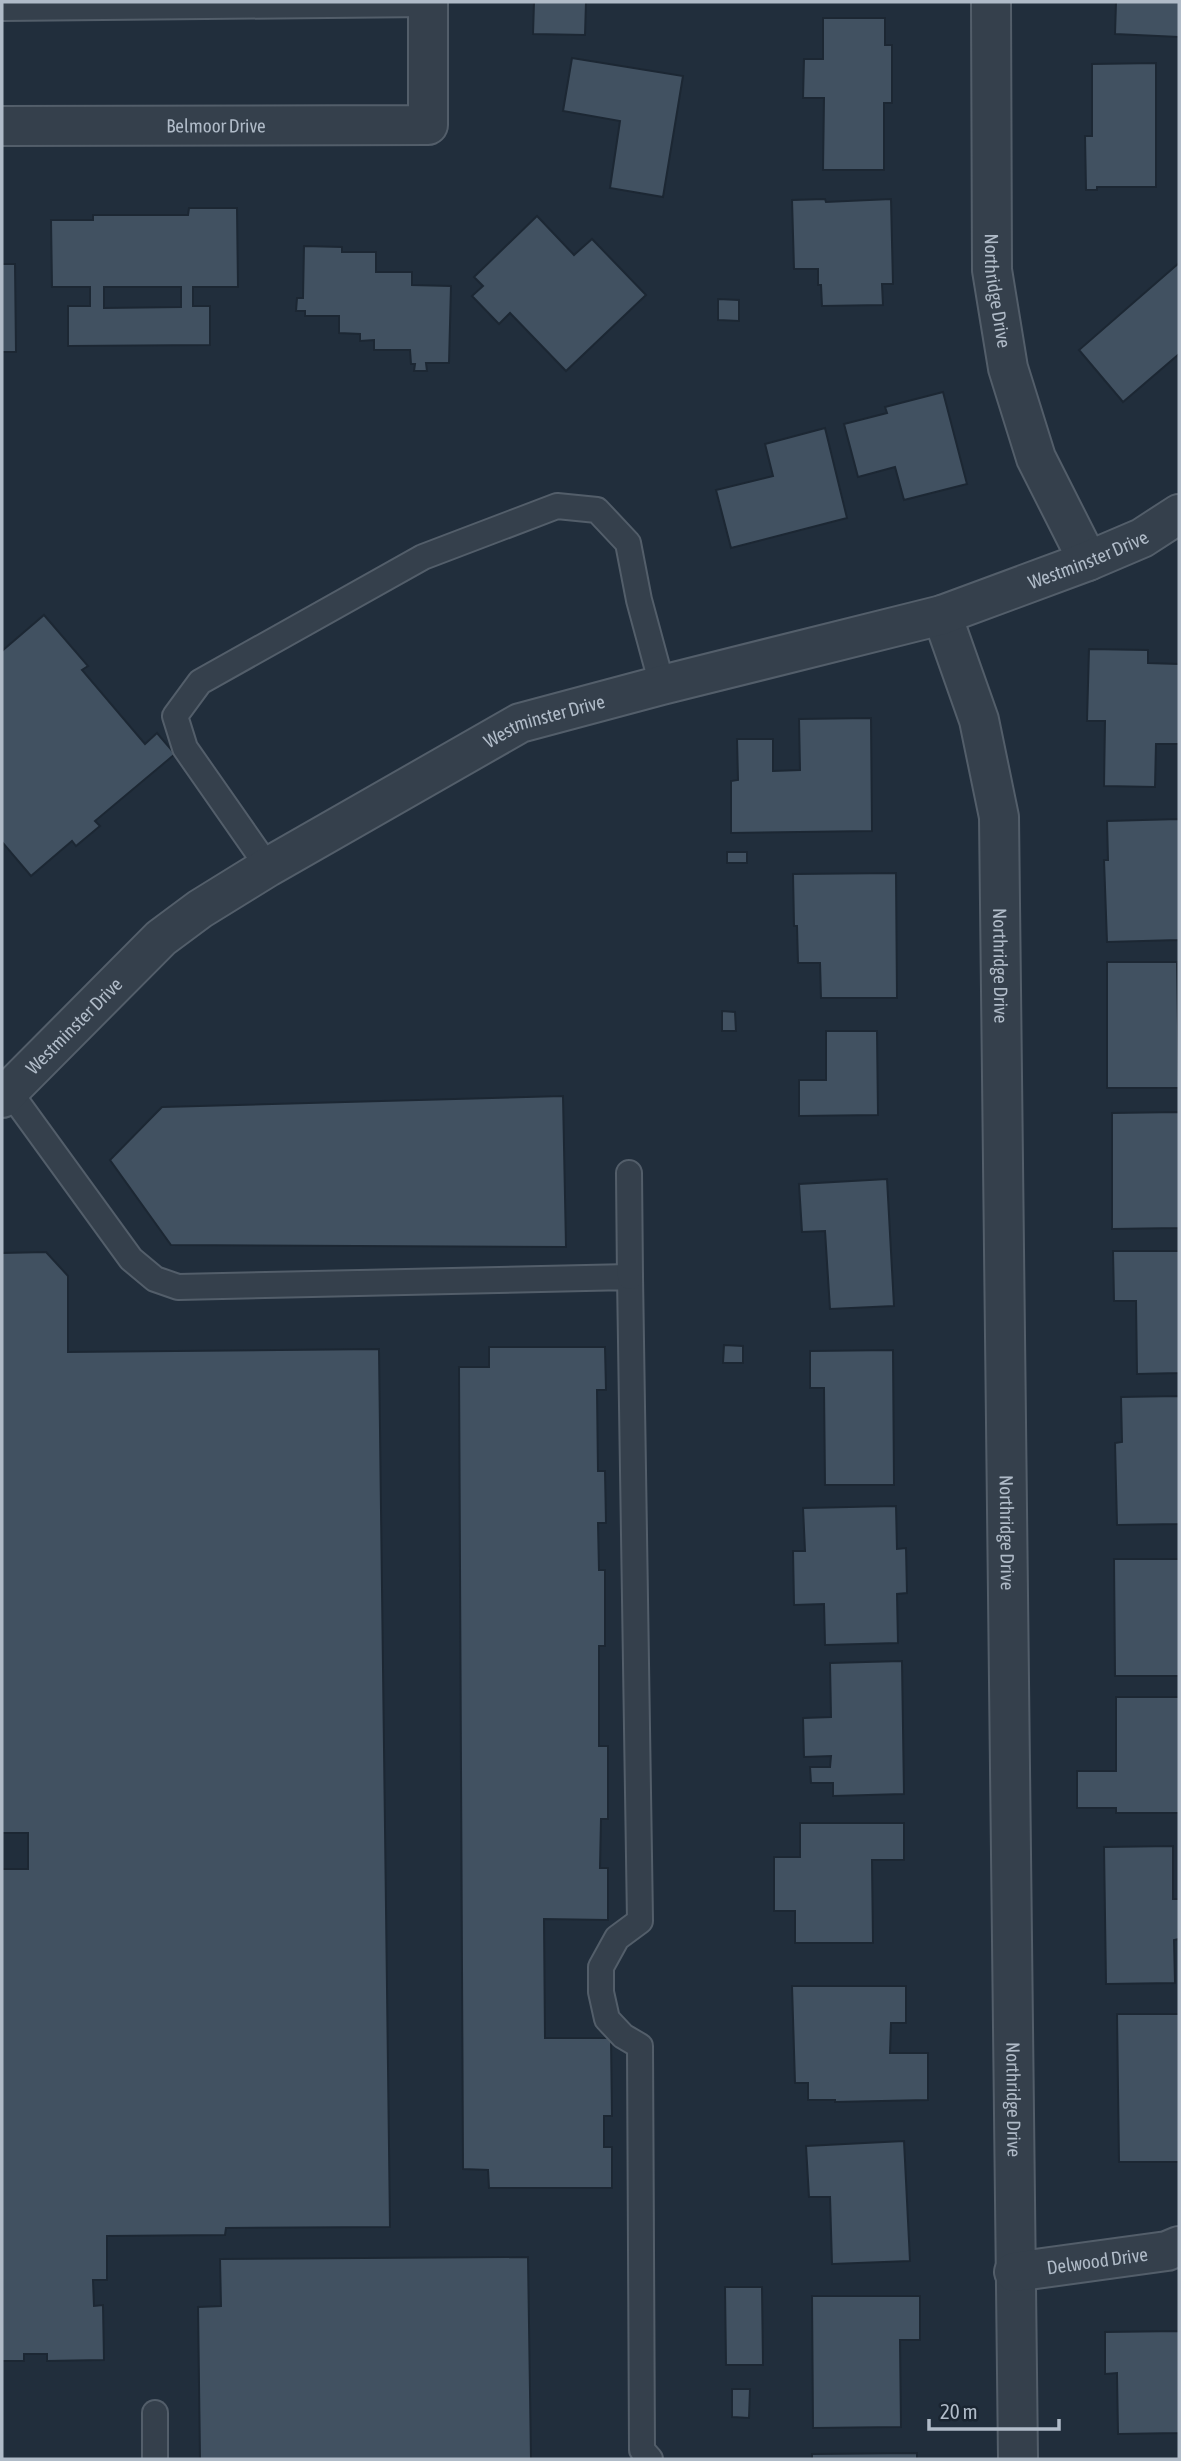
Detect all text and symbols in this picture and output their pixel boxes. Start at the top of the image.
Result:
street label: Belmoor Drive [166,114,266,137]
street label: Northridge Drive [981,233,1016,349]
street label: Westminster Drive [1025,526,1152,593]
street label: Westminster Drive [480,690,607,752]
street label: Northridge Drive [989,908,1012,1023]
street label: Westminster Drive [21,973,127,1078]
street label: Northridge Drive [996,1475,1019,1590]
street label: Northridge Drive [1002,2042,1026,2157]
street label: Delwood Drive [1045,2243,1149,2278]
scale bar [929,2388,1058,2432]
text: 20 m [940,2399,978,2423]

